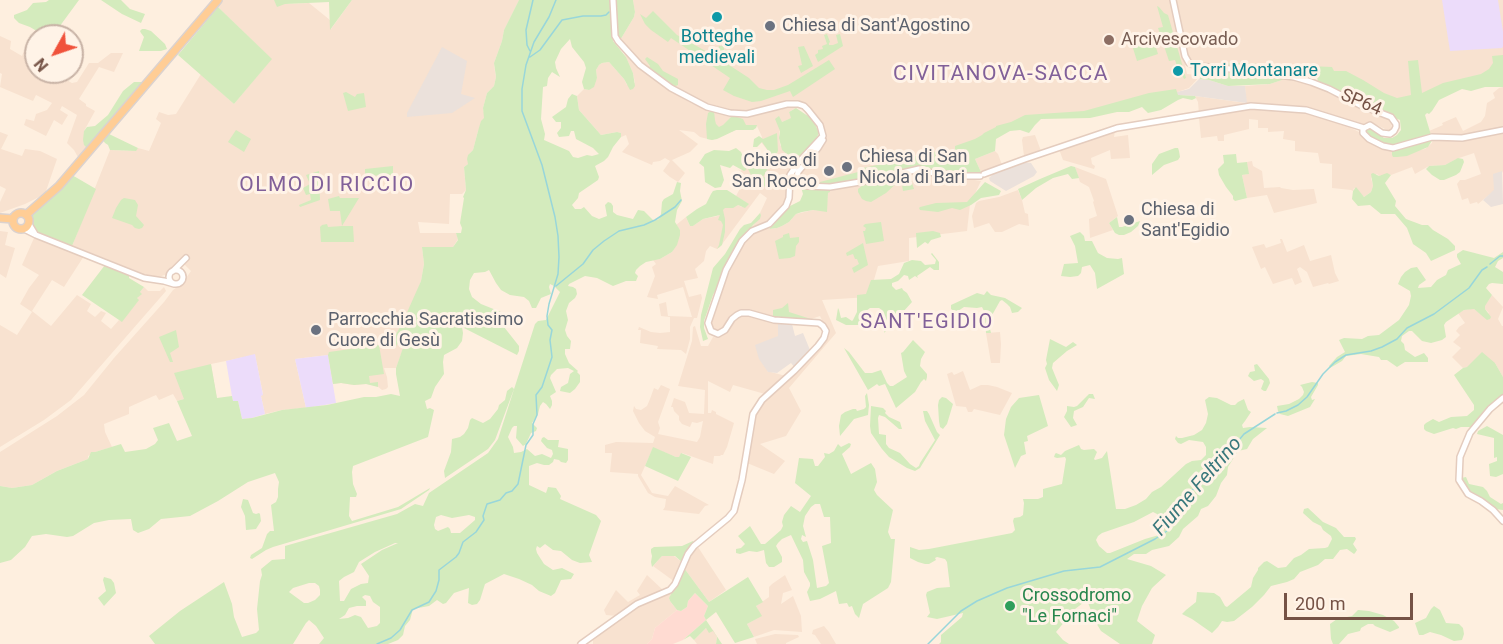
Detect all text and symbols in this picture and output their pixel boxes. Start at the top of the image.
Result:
marker: Botteghe medievali [710,10,724,24]
place label: Chiesa di Sant'Agostino [782,15,970,37]
marker: Chiesa di Sant'Agostino [763,19,777,33]
north arrow [24,24,84,84]
place label: Botteghe medievali [679,26,755,68]
place label: Arcivescovado [1121,29,1238,51]
marker: Arcivescovado [1102,33,1116,47]
text: N [30,54,52,75]
place label: Torri Montanare [1190,60,1318,82]
district label: CIVITANOVA-SACCA [893,62,1109,88]
marker: Torri Montanare [1171,64,1185,78]
street label: SP64 [1337,85,1385,121]
place label: Chiesa di San Nicola di Bari [859,146,968,188]
place label: Chiesa di San Rocco [732,150,817,192]
marker: Chiesa di San Nicola di Bari [840,160,854,174]
marker: Chiesa di San Rocco [822,164,836,178]
district label: OLMO DI RICCIO [239,173,415,199]
place label: Chiesa di Sant'Egidio [1141,199,1230,242]
marker: Chiesa di Sant'Egidio [1122,213,1136,227]
place label: Parrocchia Sacratissimo Cuore di Gesù [328,309,523,352]
district label: SANT'EGIDIO [860,311,994,335]
marker: Parrocchia Sacratissimo Cuore di Gesù [309,323,323,337]
water label: Fiume Feltrino [1149,433,1247,541]
scale bar [1287,581,1416,619]
place label: Crossodromo "Le Fornaci" [1022,585,1131,628]
text: 200 m [1295,593,1346,614]
marker: Crossodromo "Le Fornaci" [1003,599,1017,613]

